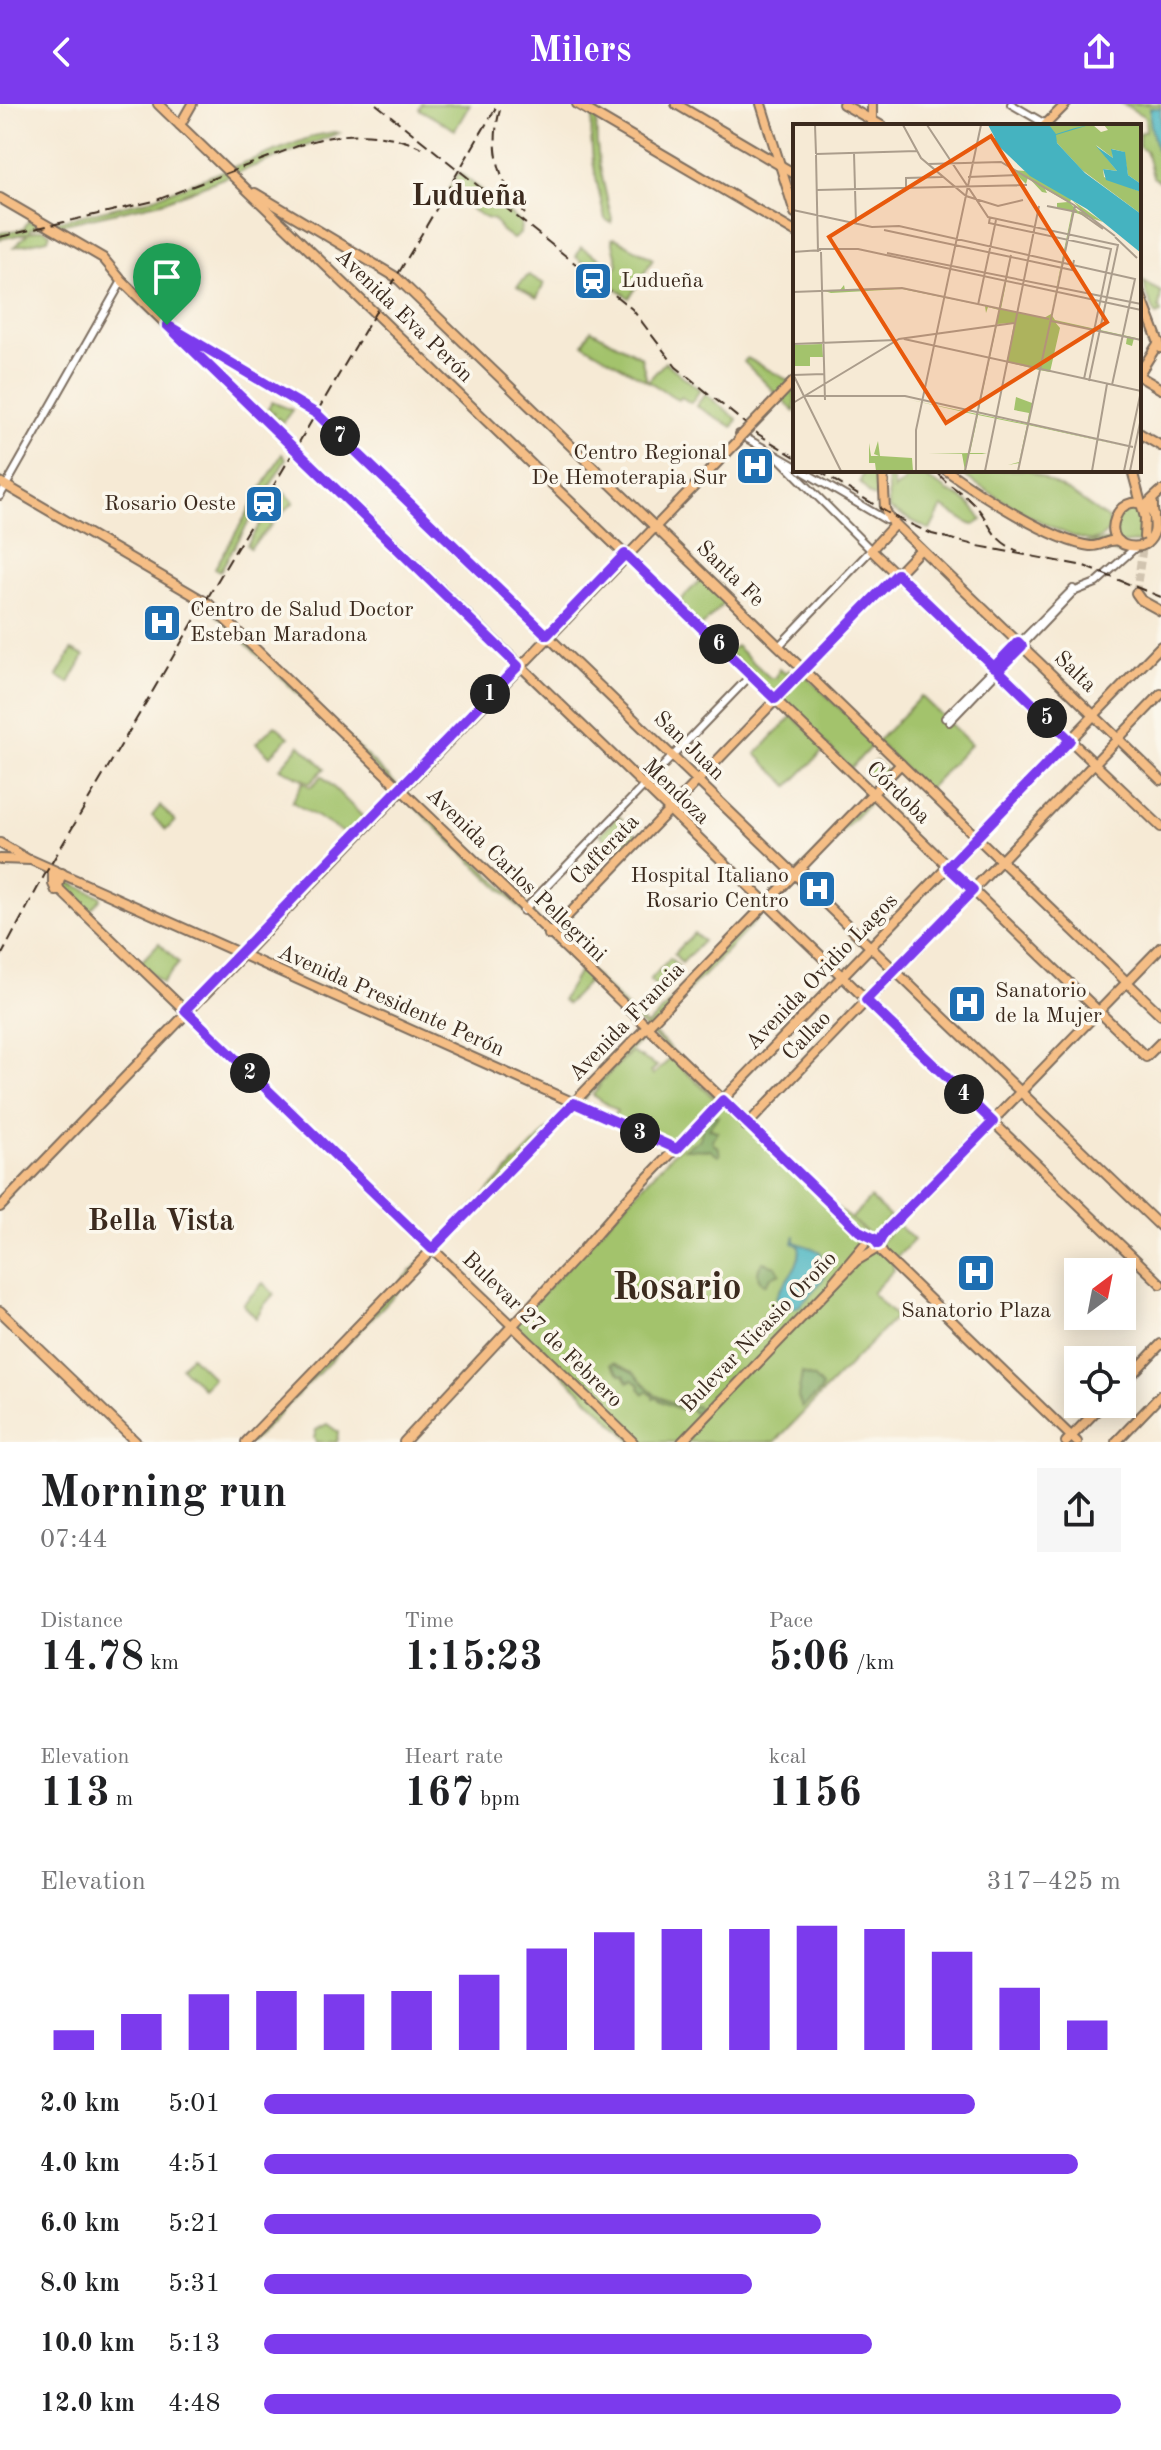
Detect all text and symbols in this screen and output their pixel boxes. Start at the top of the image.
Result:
icon: back [40,30,84,74]
icon: share [1077,30,1121,74]
text: Milers [530,34,631,70]
inset map [793,124,1141,472]
district label: Ludueña [411,182,527,212]
pin [133,243,201,325]
street label: Avenida Eva Perón [331,245,477,387]
icon: arrive [145,255,189,299]
station icon: Ludueña [572,260,614,302]
place label: Ludueña [621,270,704,292]
pin: 7 [320,416,360,456]
text: 7 [334,425,346,447]
place label: Centro Regional De Hemoterapia Sur [531,442,727,489]
hospital icon: Centro Regional De Hemoterapia Sur [734,445,776,487]
station icon: Rosario Oeste [243,483,285,525]
place label: Rosario Oeste [104,493,236,515]
street label: Santa Fe [692,537,768,611]
place label: Centro de Salud Doctor Esteban Maradona [190,599,413,646]
hospital icon: Centro de Salud Doctor Esteban Maradona [141,602,183,644]
pin: 6 [699,624,739,664]
text: 6 [713,633,725,655]
street label: Salta [1050,647,1100,697]
pin: 1 [470,674,510,714]
text: 1 [484,683,496,705]
pin: 5 [1027,698,1067,738]
street label: San Juan [649,707,729,785]
text: 5 [1041,707,1053,729]
street label: Mendoza [638,755,714,829]
street label: Córdoba [862,758,934,829]
street label: Avenida Carlos Pellegrini [422,784,610,966]
street label: Cafferata [566,810,644,890]
place label: Hospital Italiano Rosario Centro [630,865,789,912]
hospital icon: Hospital Italiano Rosario Centro [796,868,838,910]
street label: Avenida Ovidio Lagos [742,890,902,1054]
street label: Avenida Presidente Perón [274,941,508,1061]
street label: Avenida Francia [565,958,689,1086]
place label: Sanatorio de la Mujer [995,980,1102,1027]
hospital icon: Sanatorio de la Mujer [946,983,988,1025]
street label: Callao [778,1007,836,1065]
pin: 2 [230,1053,270,1093]
text: 2 [244,1062,256,1084]
pin: 4 [944,1074,984,1114]
text: 4 [958,1083,970,1105]
pin: 3 [620,1113,660,1153]
text: 3 [634,1122,646,1144]
district label: Bella Vista [88,1207,234,1237]
street label: Bulevar Nicasio Oroño [677,1247,841,1417]
street label: Bulevar 27 de Febrero [458,1248,626,1412]
hospital icon: Sanatorio Plaza [955,1252,997,1294]
north arrow [1064,1258,1136,1330]
map controls [1064,1258,1136,1418]
district label: Rosario [612,1270,742,1308]
place label: Sanatorio Plaza [901,1300,1051,1322]
button: locate [1064,1346,1136,1418]
button: share [1037,1468,1121,1552]
text: Morning run [40,1472,287,1516]
text: 07:44 [40,1527,108,1553]
text: Distance [40,1610,123,1632]
text: Time [404,1610,454,1632]
text: Pace [769,1610,813,1632]
text: 14.78 [40,1639,144,1679]
text: 1:15:23 [404,1639,543,1679]
text: 5:06 [769,1639,849,1679]
text: km [144,1652,179,1674]
text: /km [849,1652,894,1674]
text: Elevation [40,1746,130,1768]
text: Heart rate [404,1746,503,1768]
text: kcal [769,1746,807,1768]
text: 113 [40,1775,110,1815]
text: 167 [404,1775,474,1815]
text: 1156 [769,1775,861,1815]
text: m [110,1788,133,1810]
text: bpm [474,1788,520,1810]
text: Elevation [40,1869,146,1895]
text: 317–425 m [986,1869,1121,1895]
text: 2.0 km [40,2091,120,2117]
text: 5:01 [168,2091,221,2117]
text: 4.0 km [40,2151,120,2177]
text: 4:51 [168,2151,221,2177]
text: 6.0 km [40,2211,120,2237]
text: 5:21 [168,2211,221,2237]
text: 8.0 km [40,2271,120,2297]
text: 5:31 [168,2271,221,2297]
text: 10.0 km [40,2331,135,2357]
text: 5:13 [168,2331,221,2357]
text: 12.0 km [40,2391,135,2417]
text: 4:48 [168,2391,221,2417]

